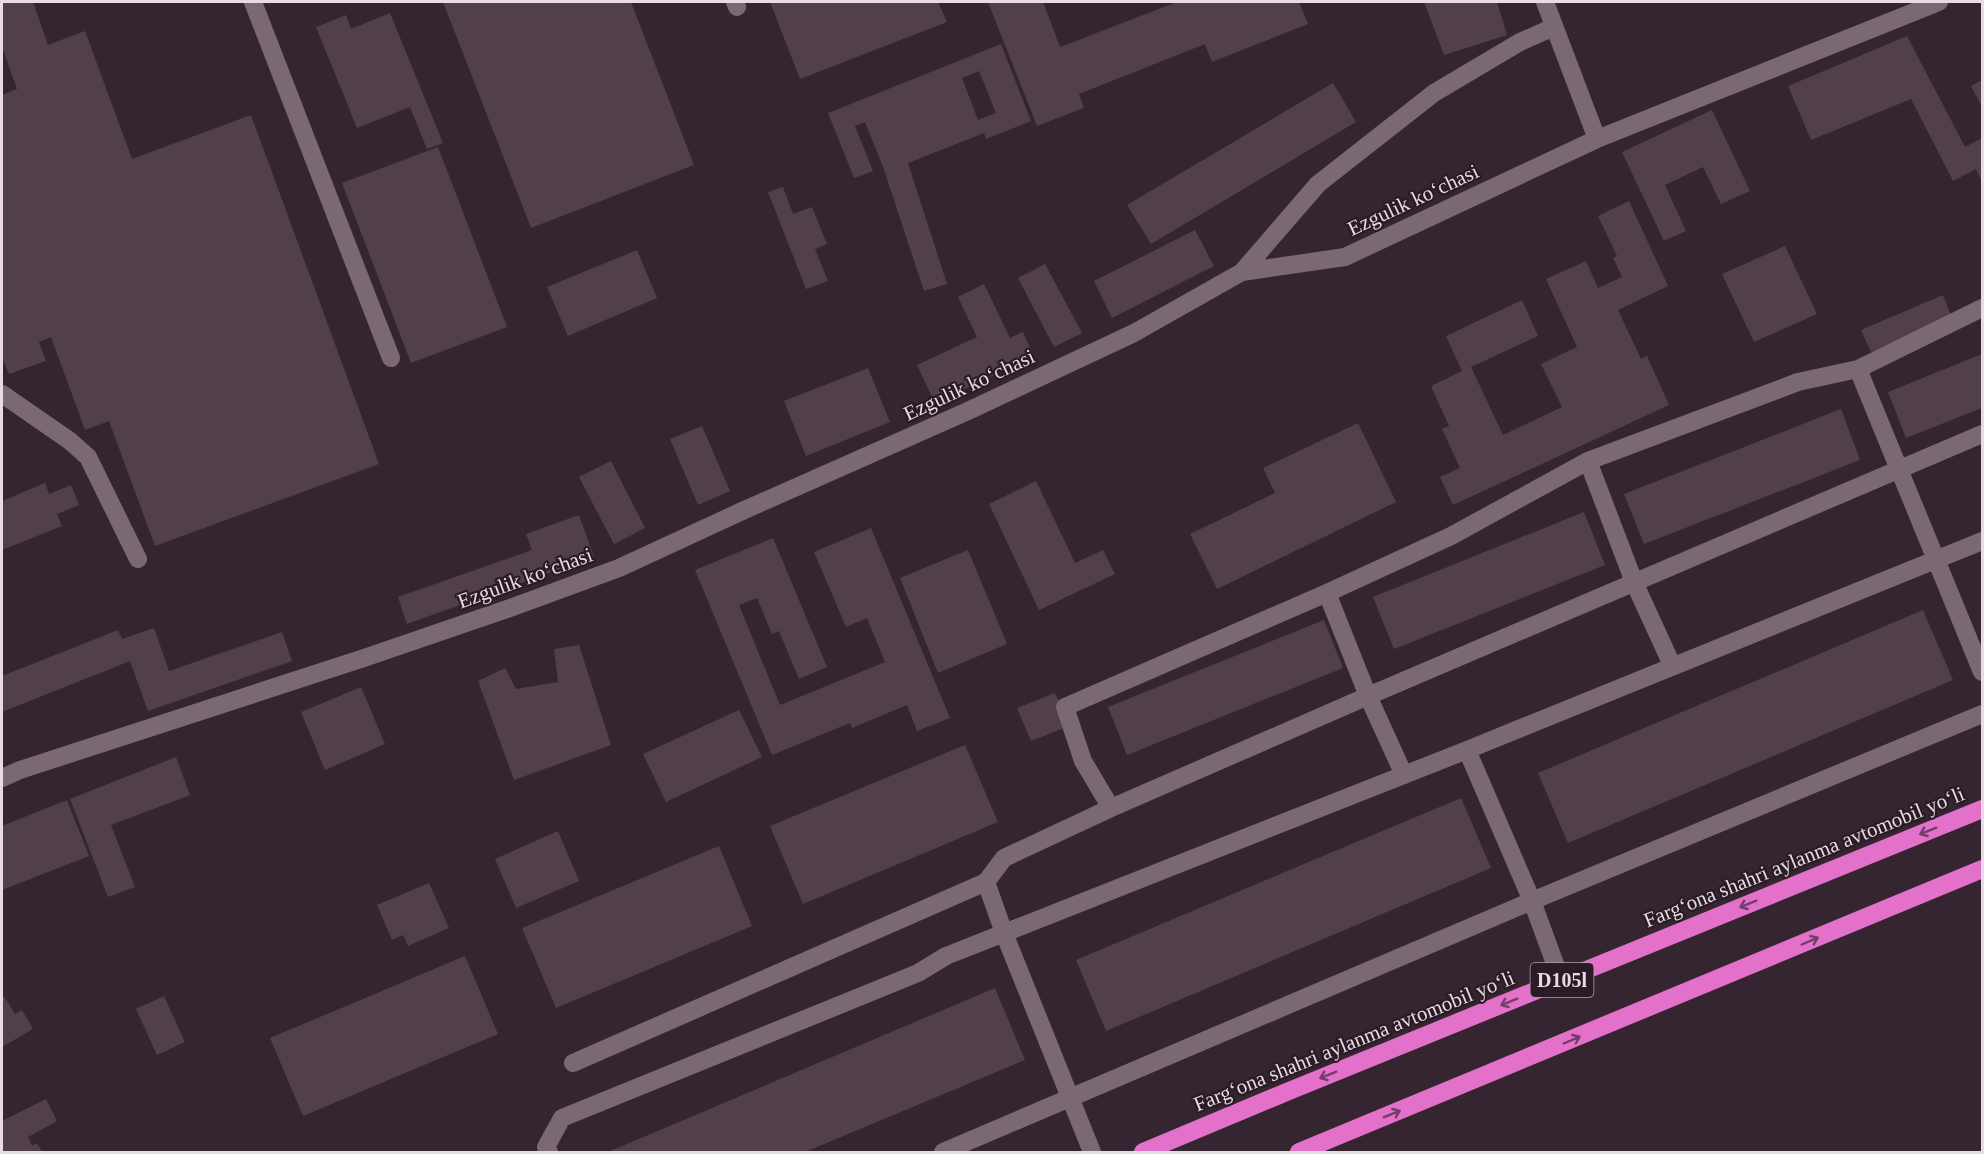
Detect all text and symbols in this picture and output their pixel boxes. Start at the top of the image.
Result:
street label: Ezgulik koʻchasi [1344,159,1482,241]
street label: Ezgulik koʻchasi [900,344,1038,426]
street label: Ezgulik koʻchasi [454,542,596,614]
street label: Fargʻona shahri aylanma avtomobil yoʻli [1640,781,1968,933]
one-way arrow [1920,826,1938,837]
one-way arrow [1739,900,1757,911]
one-way arrow [1800,935,1819,946]
road number: D105l [1530,963,1594,997]
street label: Fargʻona shahri aylanma avtomobil yoʻli [1190,965,1518,1117]
one-way arrow [1500,997,1518,1008]
one-way arrow [1562,1034,1580,1045]
one-way arrow [1319,1070,1338,1081]
one-way arrow [1382,1108,1400,1119]

